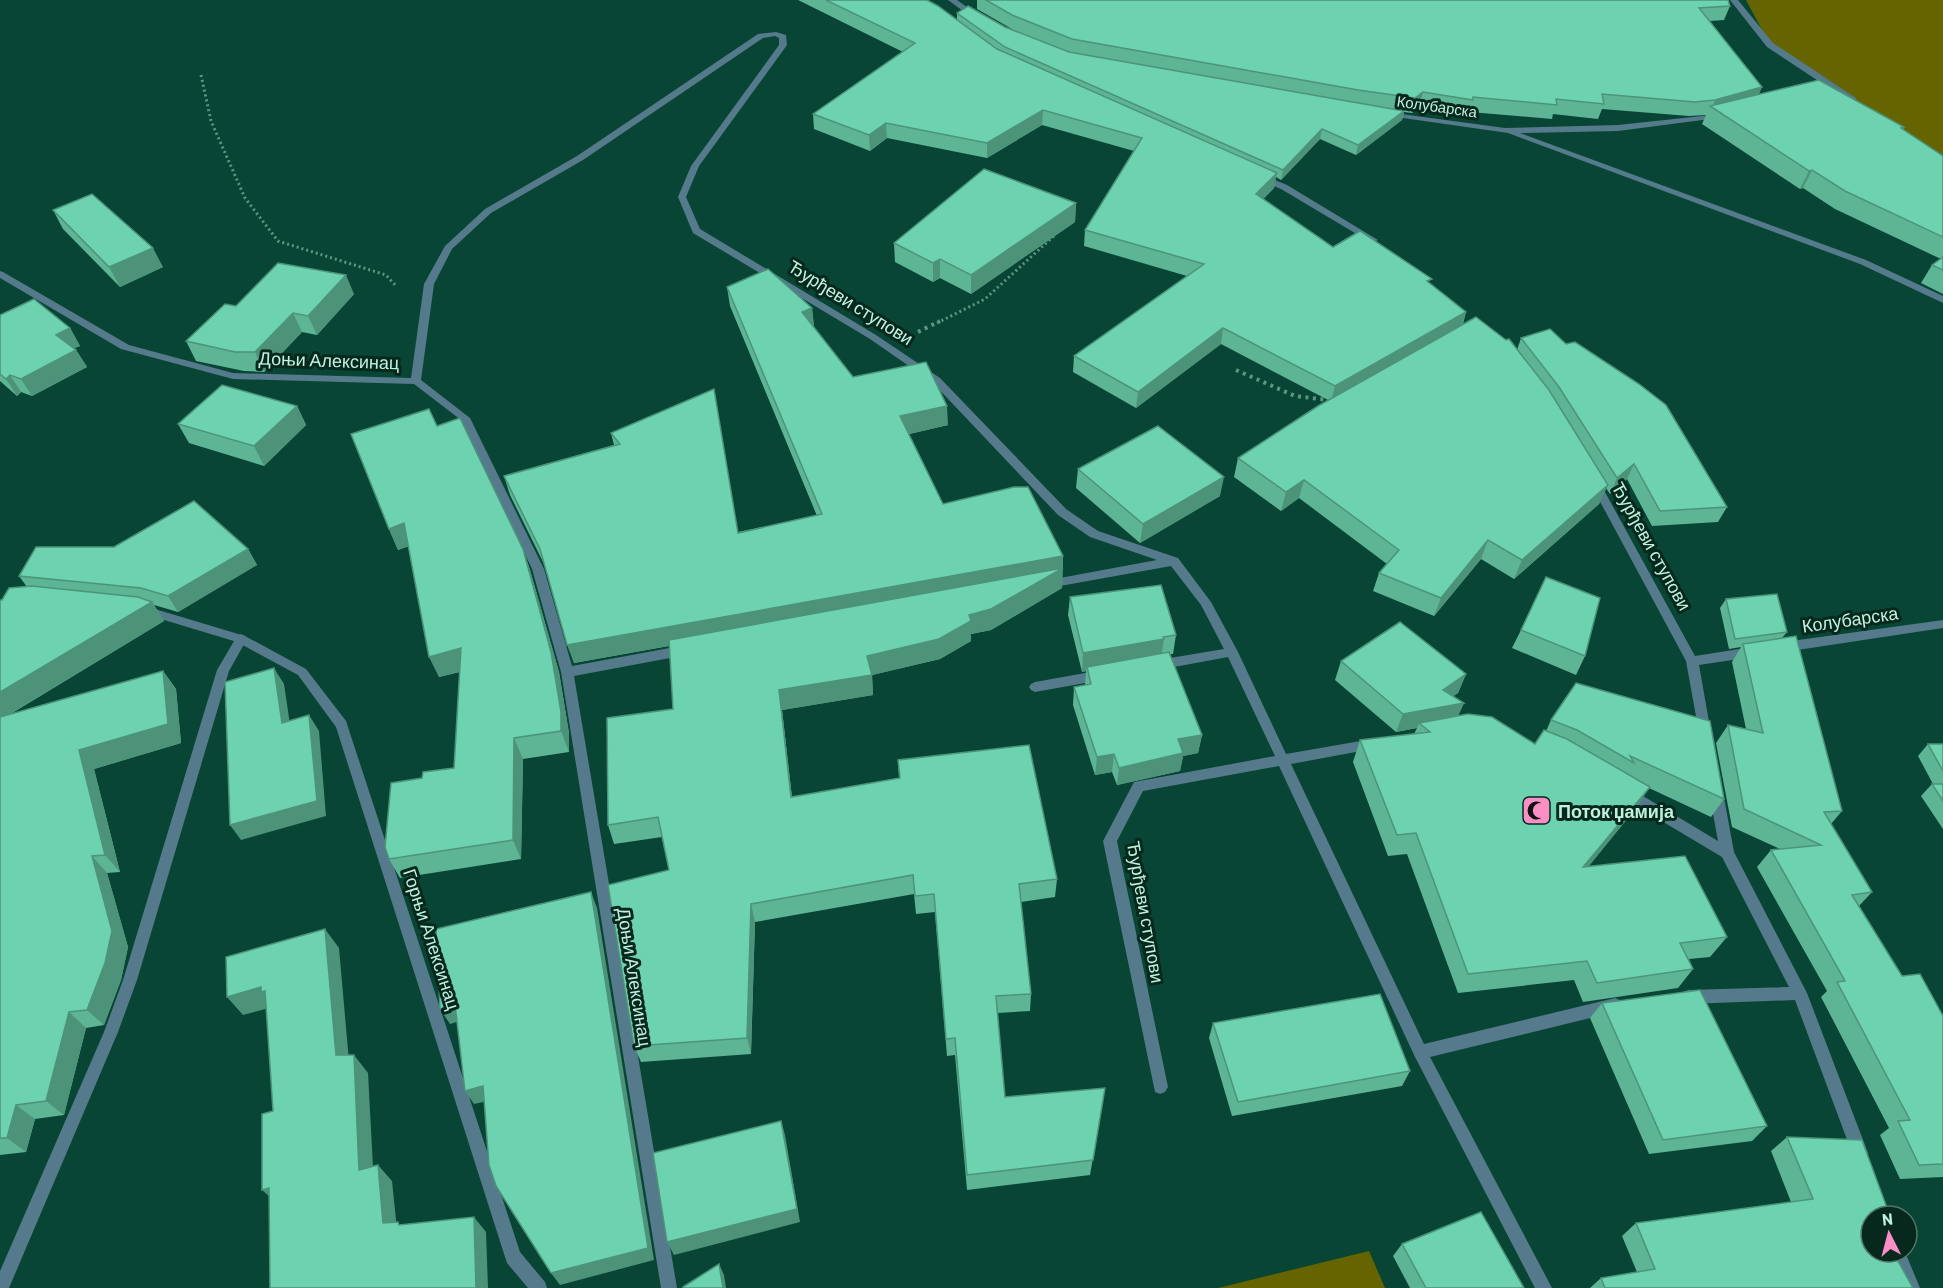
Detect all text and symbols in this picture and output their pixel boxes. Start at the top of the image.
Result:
street label: Колубарска [1396,91,1479,121]
street label: Ђурђеви ступови [784,255,918,349]
street label: Доњи Алексинац [258,347,400,373]
street label: Ђурђеви ступови [1608,478,1696,614]
street label: Колубарска [1800,601,1901,637]
mosque icon: Поток џамија [1521,795,1553,827]
place label: Поток џамија [1558,800,1675,822]
street label: Ђурђеви ступови [1123,839,1169,985]
street label: Горњи Алексинац [399,866,465,1012]
street label: Доњи Алексинац [613,906,657,1048]
north arrow [1859,1204,1919,1264]
text: N [1881,1209,1894,1229]

